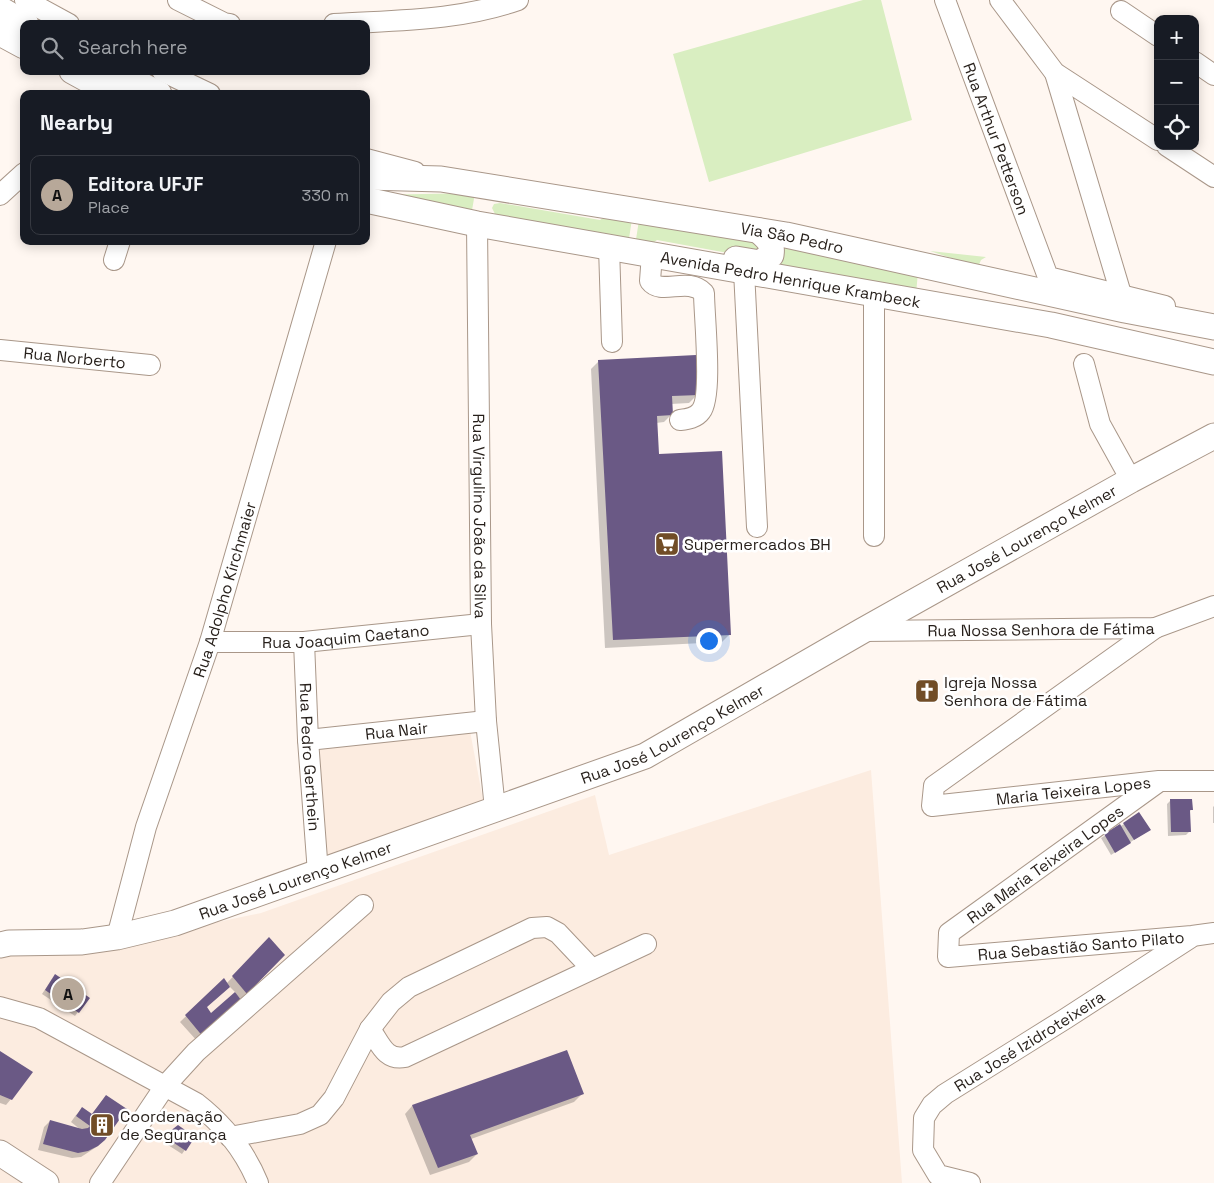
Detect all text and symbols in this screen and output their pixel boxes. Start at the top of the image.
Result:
map controls [1154,15,1199,150]
button: + [1154,15,1199,60]
search box [20,20,370,75]
icon: search [38,34,66,62]
text: Search here [78,35,188,60]
street label: Rua Arthur Petterson [958,60,1034,218]
button: − [1154,60,1199,105]
button: locate [1154,105,1199,150]
text: Nearby [40,109,113,136]
text: Editora UFJF [88,172,203,197]
text: A [52,185,62,206]
text: 330 m [302,185,349,206]
text: Place [88,197,130,218]
street label: Via São Pedro [739,218,846,258]
street label: Avenida Pedro Henrique Krambeck [659,246,923,313]
street label: Rua Norberto [22,342,127,374]
street label: Rua Virgulino João da Silva [468,413,491,619]
street label: Rua José Lourenço Kelmer [933,480,1120,598]
street label: Rua Adolpho Kirchmaier [189,499,261,680]
supermarket icon: Supermercados BH [654,531,680,557]
place label: Supermercados BH [684,534,831,555]
street label: Rua Nossa Senhora de Fátima [927,618,1155,641]
street label: Rua Joaquim Caetano [262,619,430,653]
your location [696,628,722,654]
place label: Igreja Nossa Senhora de Fátima [944,672,1087,711]
church icon: Igreja Nossa Senhora de Fátima [914,678,940,704]
street label: Rua José Lourenço Kelmer [578,680,768,789]
street label: Rua Pedro Gerthein [295,682,325,832]
street label: Rua Nair [364,717,429,745]
street label: Maria Teixeira Lopes [995,772,1152,810]
street label: Rua Maria Teixeira Lopes [963,801,1128,928]
street label: Rua José Lourenço Kelmer [196,837,395,925]
street label: Rua Sebastião Santo Pilato [977,927,1185,965]
pin: A [52,975,84,1013]
street label: Rua José Izidroteixeira [950,986,1109,1097]
place label: Coordenação de Segurança [120,1106,227,1145]
building icon: Coordenação de Segurança [89,1112,115,1138]

